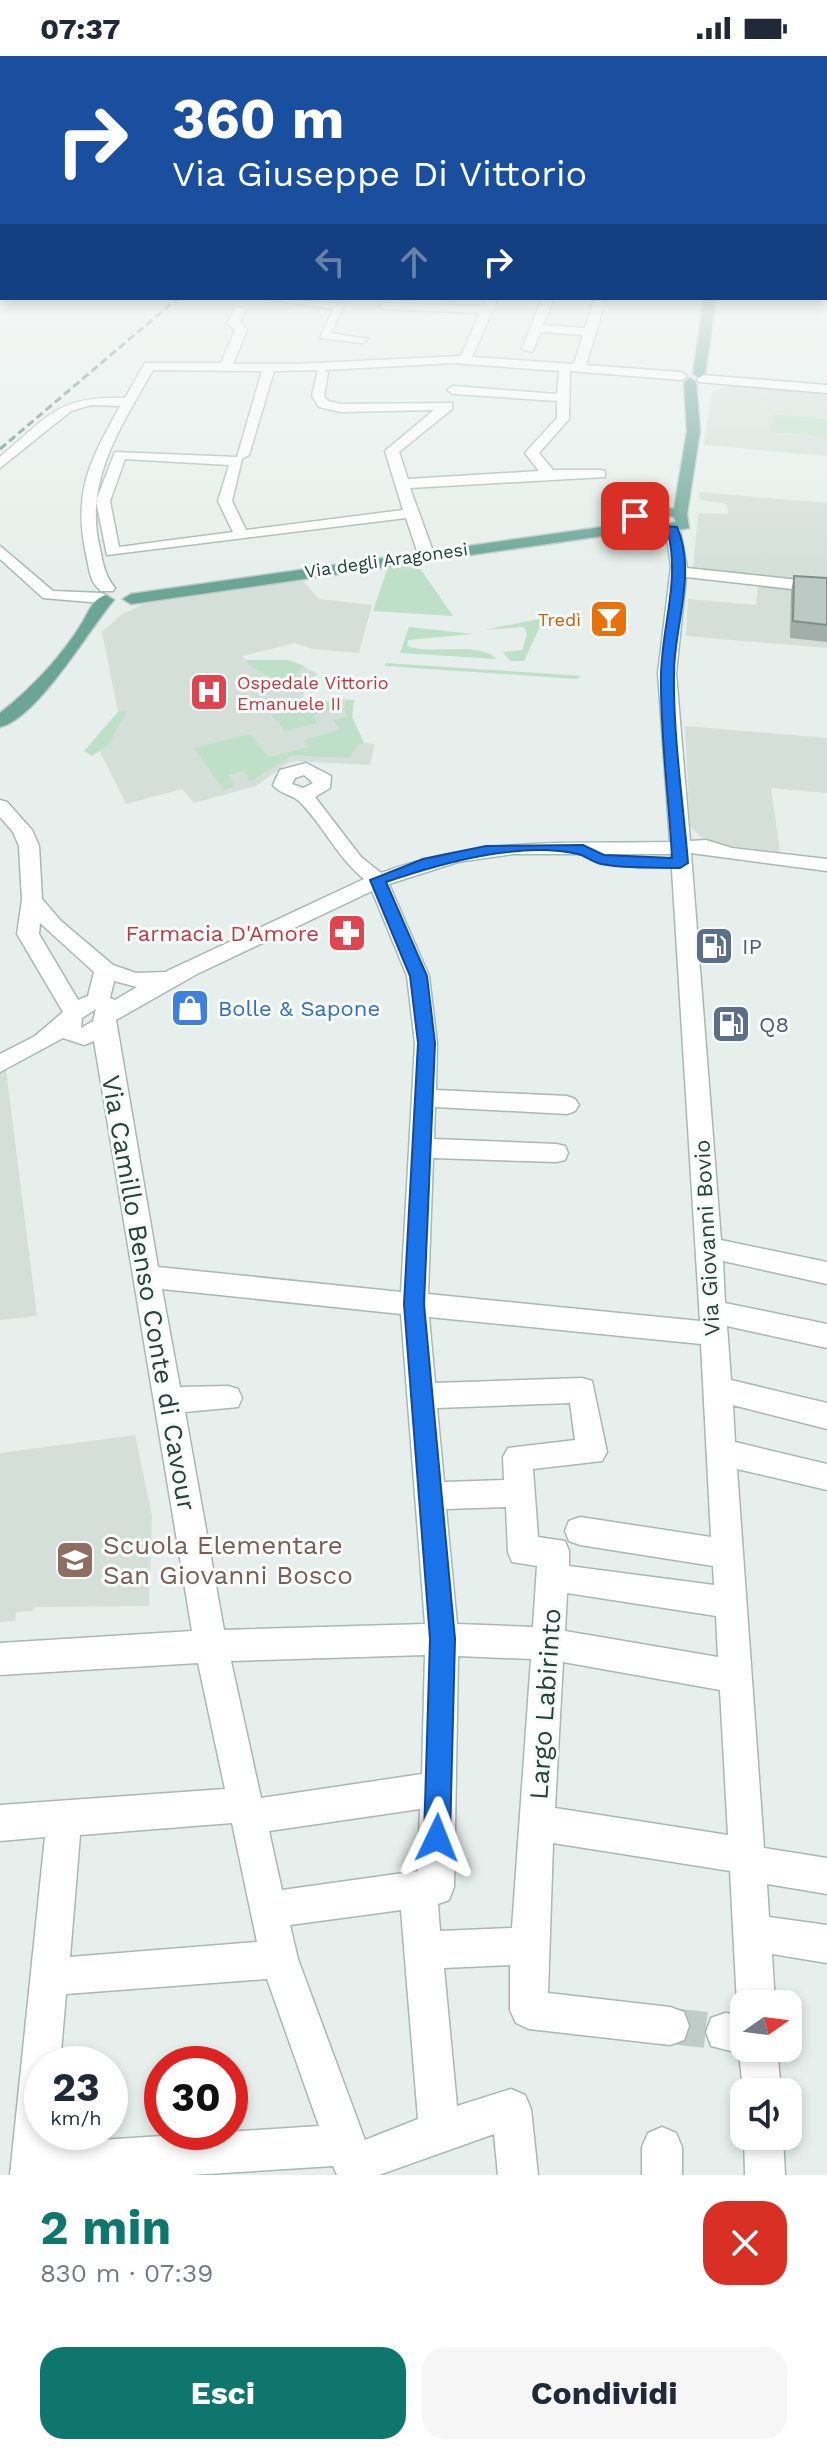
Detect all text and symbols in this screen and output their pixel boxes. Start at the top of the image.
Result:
text: 07:37 [40,11,121,46]
text: 360 m [172,86,344,152]
icon: right [40,88,144,192]
text: Via Giuseppe Di Vittorio [172,153,587,195]
icon: left [308,240,352,284]
icon: ahead [392,240,436,284]
icon: right [476,240,520,284]
pin [601,482,669,550]
icon: arrive [613,494,657,538]
street label: Via degli Aragonesi [303,538,469,582]
bar icon: Tredì [588,598,630,640]
place label: Tredì [538,609,581,630]
hospital icon: Ospedale Vittorio Emanuele II [188,671,230,713]
place label: Ospedale Vittorio Emanuele II [237,672,389,714]
pharmacy icon: Farmacia D'Amore [326,912,368,954]
place label: Farmacia D'Amore [125,921,319,946]
fuel station icon: IP [693,925,735,967]
place label: IP [742,934,762,959]
shop icon: Bolle & Sapone [169,987,211,1029]
place label: Bolle & Sapone [218,996,380,1021]
fuel station icon: Q8 [710,1003,752,1045]
place label: Q8 [759,1012,789,1037]
street label: Via Camillo Benso Conte di Cavour [96,1073,202,1513]
street label: Via Giovanni Bovio [689,1139,725,1337]
place label: Scuola Elementare San Giovanni Bosco [103,1530,353,1590]
school or university icon: Scuola Elementare San Giovanni Bosco [54,1539,96,1581]
street label: Largo Labirinto [523,1607,567,1801]
position arrow [395,1796,479,1880]
north arrow [730,1990,802,2062]
map controls [730,1990,802,2150]
speed limit sign: 30 [144,2046,248,2150]
text: 23 [52,2064,100,2111]
button: sound [730,2078,802,2150]
text: km/h [50,2106,102,2130]
text: 2 min [40,2199,171,2256]
button: close [703,2201,787,2285]
text: 830 m · 07:39 [40,2258,213,2288]
button: Esci [40,2347,406,2439]
button: Condividi [422,2347,787,2439]

